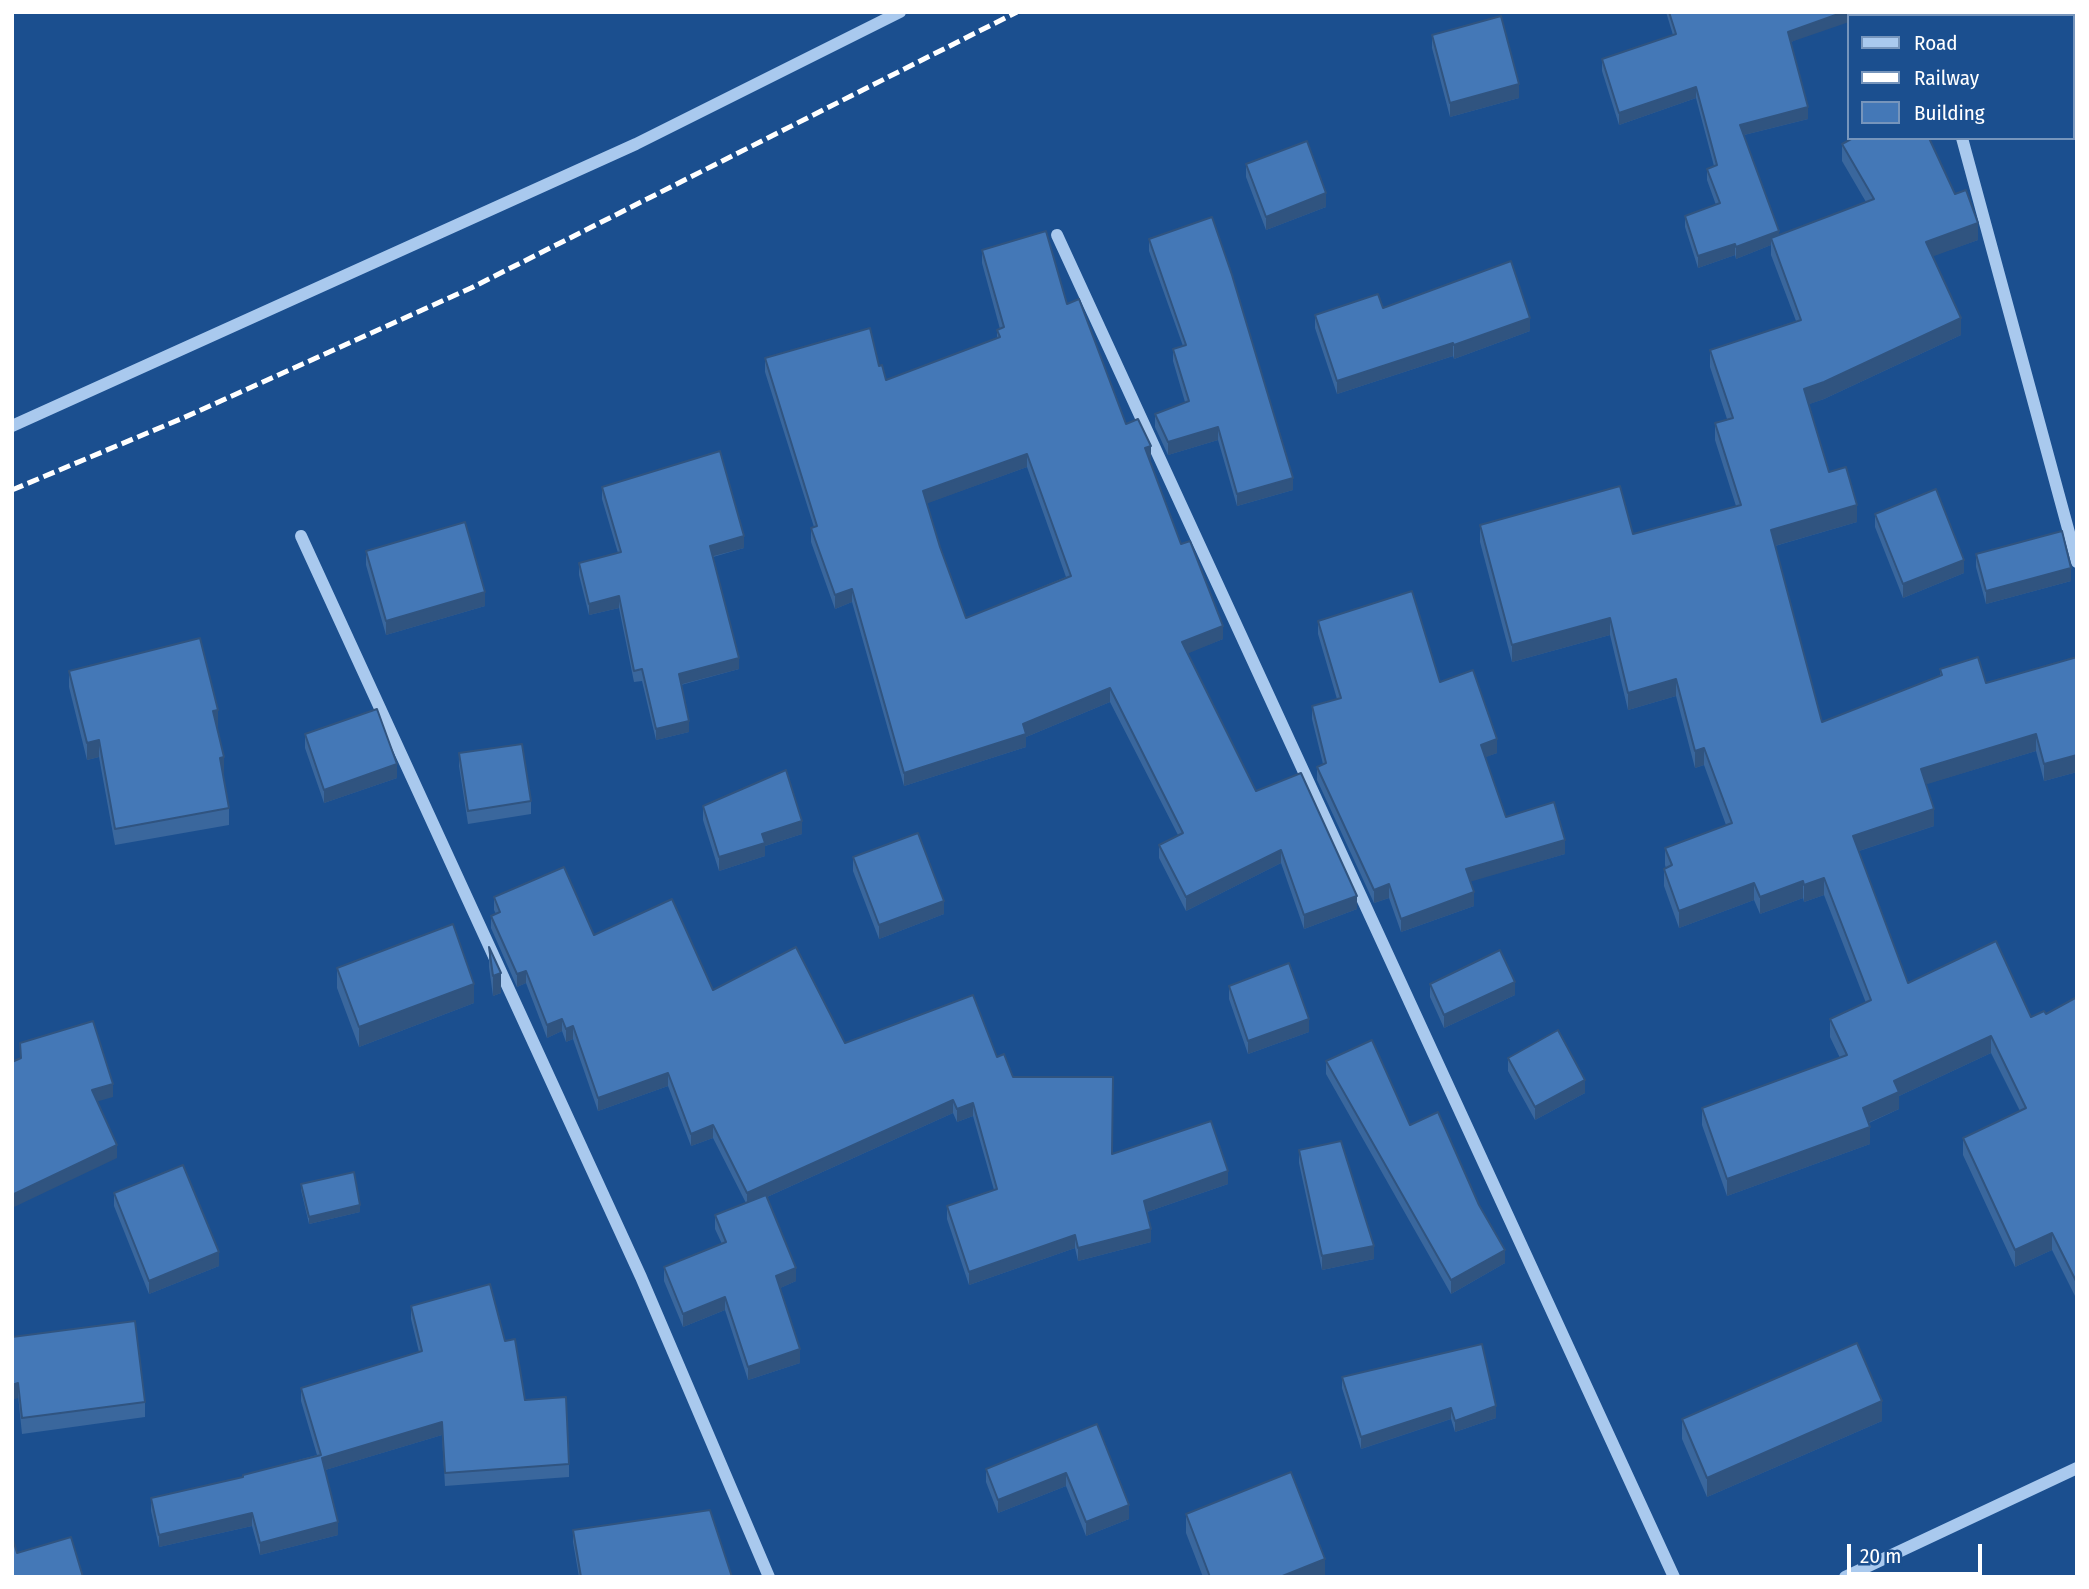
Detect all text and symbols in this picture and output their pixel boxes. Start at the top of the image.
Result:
legend [1848,14,2075,140]
text: Road [1914,30,1958,56]
text: Railway [1914,65,1979,91]
text: Building [1914,100,1985,126]
scale bar [1851,1530,1986,1574]
text: 20 m [1860,1543,1901,1569]

